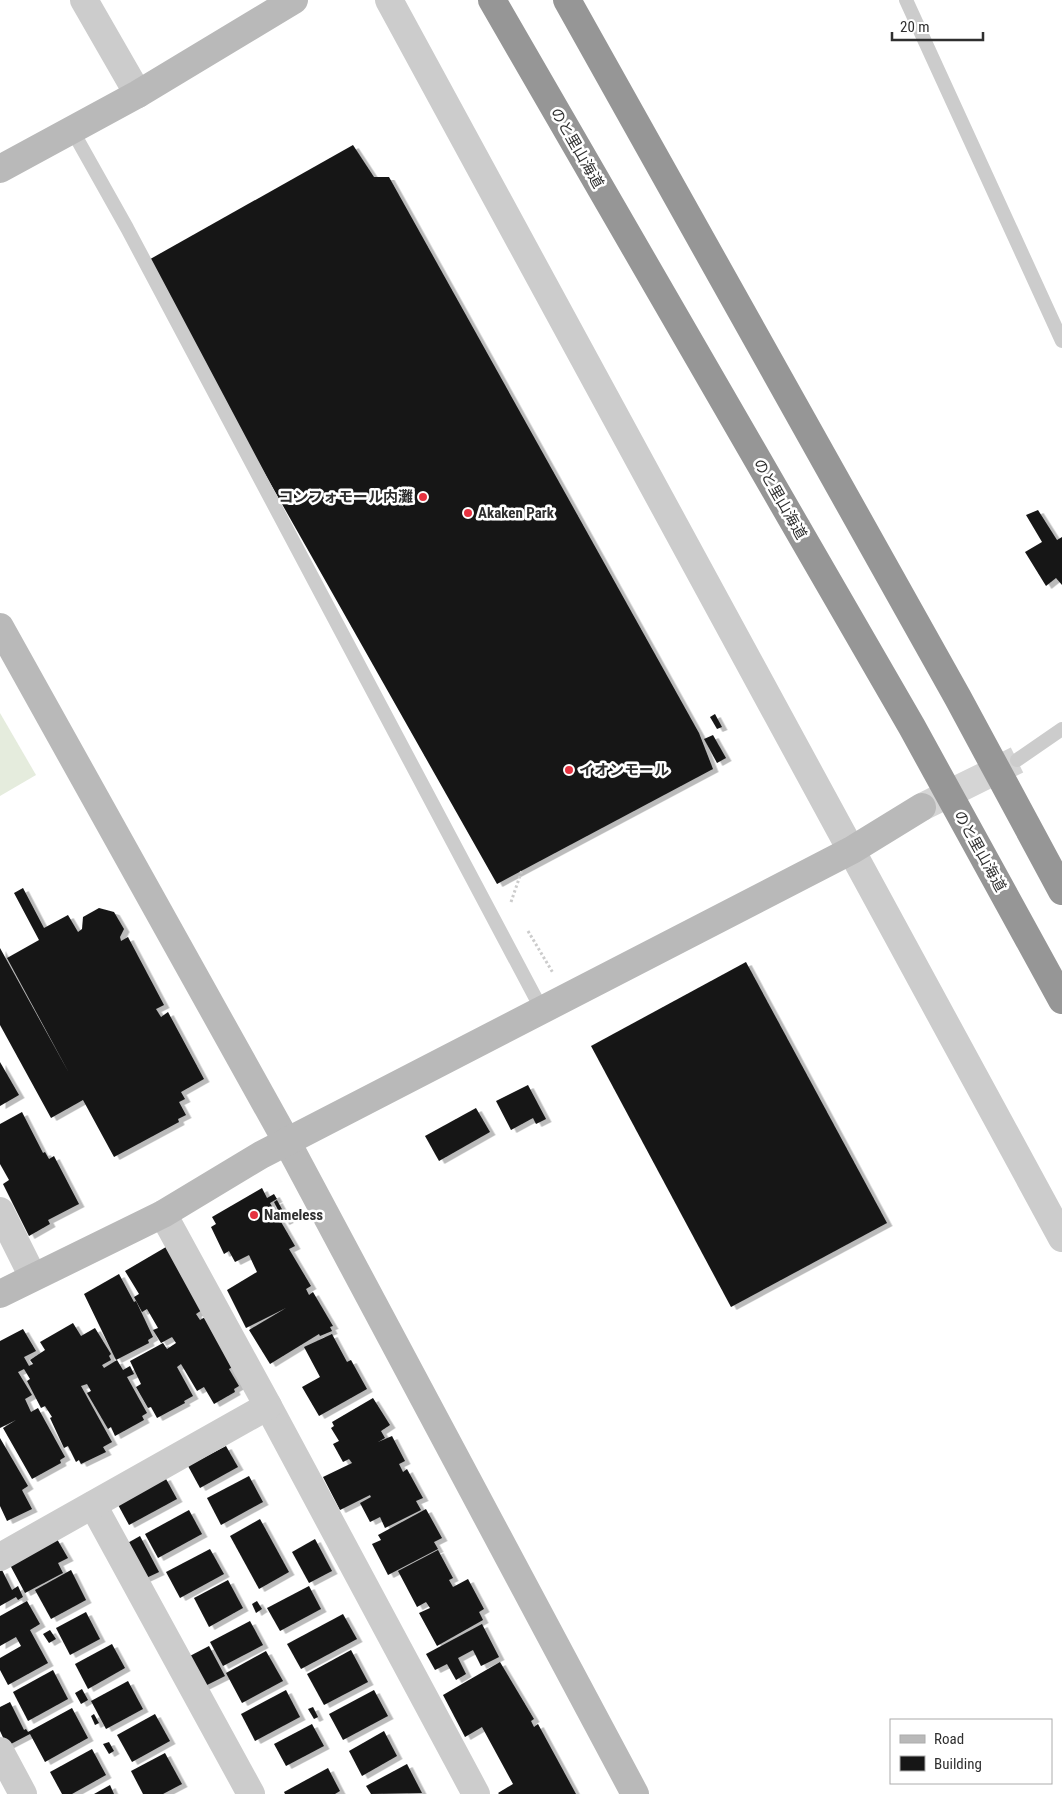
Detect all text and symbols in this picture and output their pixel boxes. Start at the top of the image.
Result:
scale bar [892,10,983,42]
text: 20 m [900,18,930,36]
street label: のと里山海道 [547,105,607,191]
street label: のと里山海道 [750,456,810,542]
place label: コンフォモール内灘 [278,488,413,506]
marker: コンフォモール内灘 [417,491,429,503]
place label: Akaken Park [478,504,555,522]
marker: Akaken Park [462,507,474,519]
place label: イオンモール [579,761,669,779]
marker: イオンモール [563,764,575,776]
street label: のと里山海道 [950,807,1010,895]
place label: Nameless [264,1206,323,1224]
marker: Nameless [248,1209,260,1221]
legend [890,1719,1052,1784]
text: Road [934,1730,964,1748]
text: Building [934,1755,982,1773]

